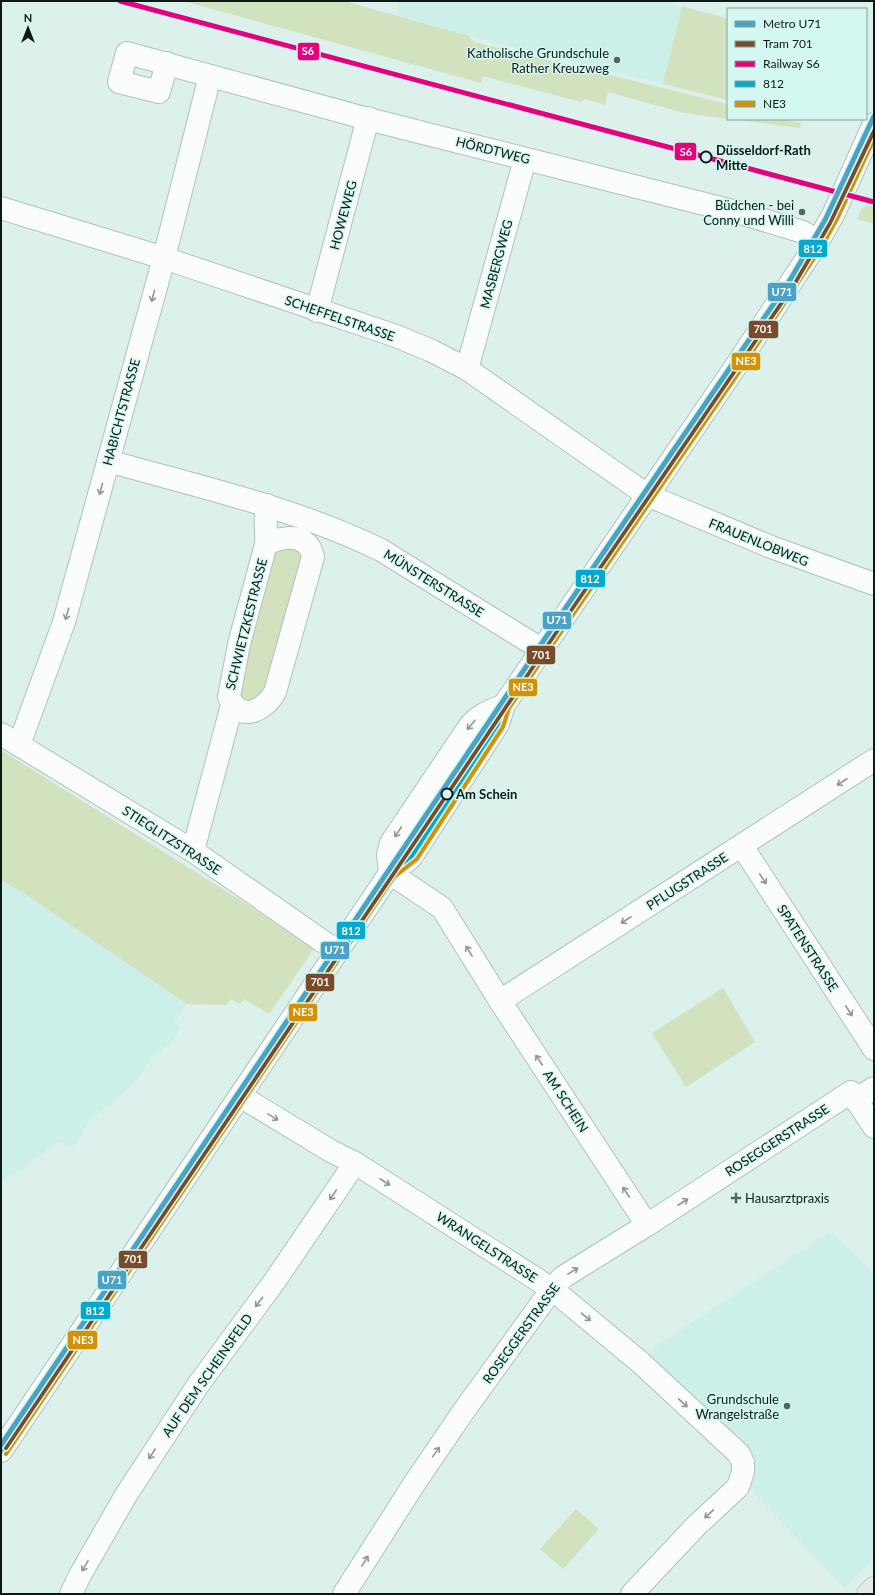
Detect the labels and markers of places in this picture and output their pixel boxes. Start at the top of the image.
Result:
place label: Katholische Grundschule Rather Kreuzweg [467,45,609,76]
marker: Katholische Grundschule Rather Kreuzweg [612,55,622,65]
place label: Düsseldorf-Rath Mitte [716,142,811,173]
marker: Düsseldorf-Rath Mitte [699,150,713,164]
place label: Büdchen - bei Conny und Willi [703,197,794,228]
marker: Büdchen - bei Conny und Willi [797,207,807,217]
place label: Am Schein [455,786,517,802]
marker: Am Schein [440,787,454,801]
place label: Hausarztpraxis [745,1190,830,1206]
marker: Hausarztpraxis [730,1192,742,1204]
place label: Grundschule Wrangelstraße [695,1391,779,1422]
marker: Grundschule Wrangelstraße [782,1401,792,1411]

